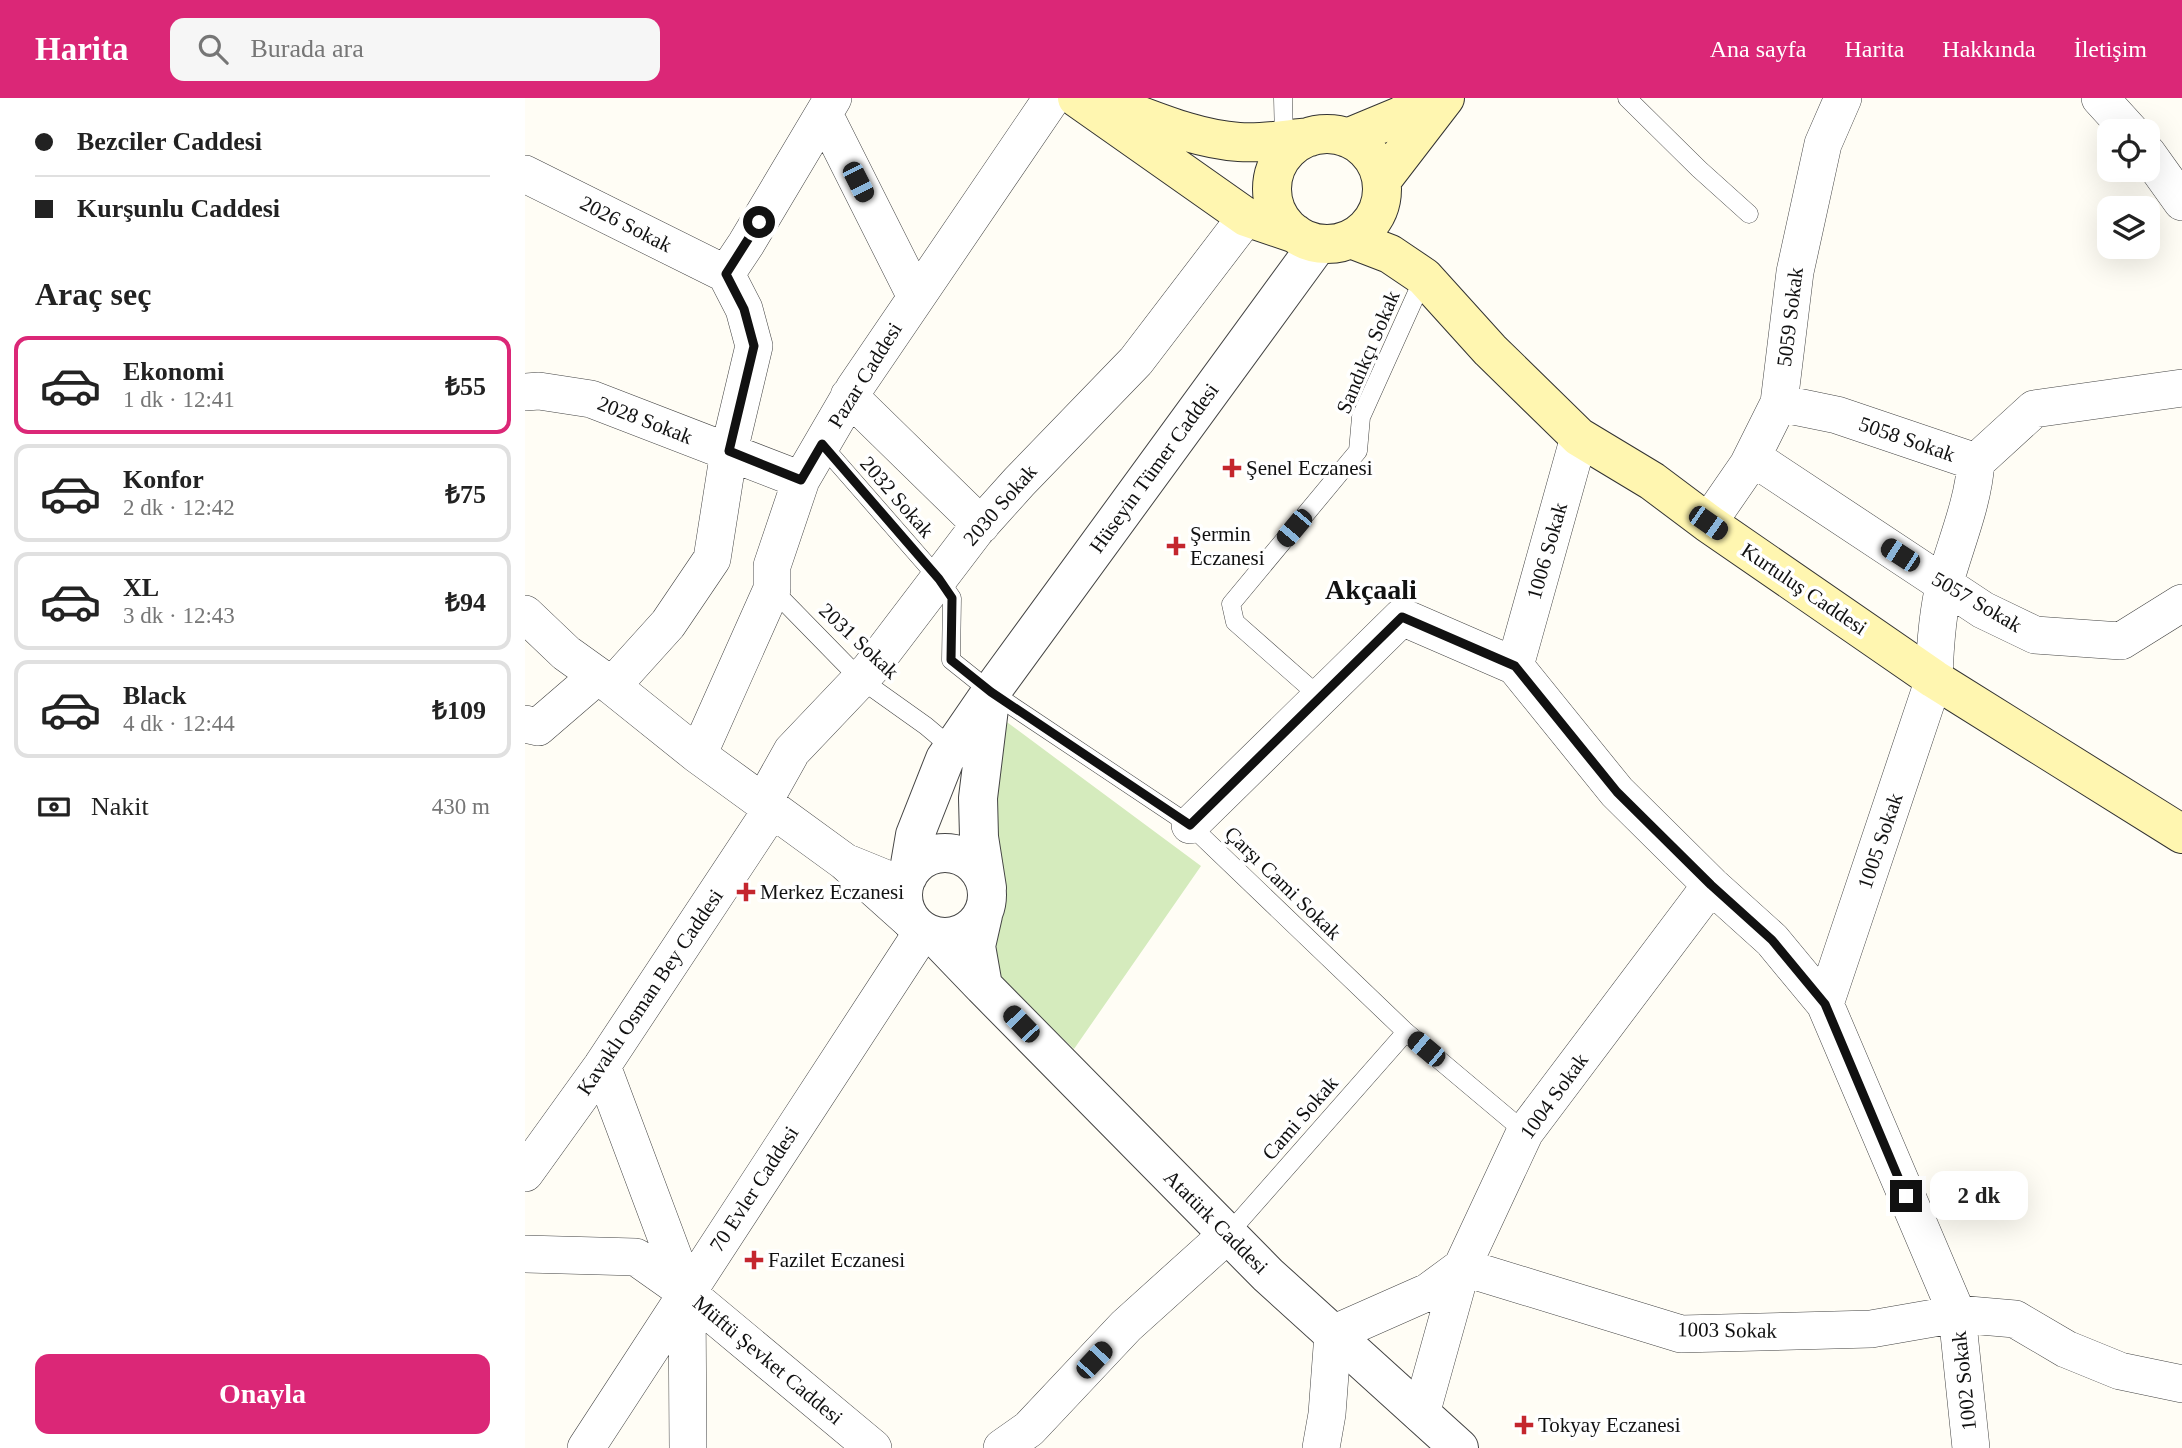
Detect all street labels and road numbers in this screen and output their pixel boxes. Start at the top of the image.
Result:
street label: 2026 Sokak [576,191,676,258]
street label: 5059 Sokak [1772,266,1808,368]
street label: Sandıkçı Sokak [1331,286,1405,417]
street label: Pazar Caddesi [823,318,907,432]
street label: Hüseyin Tümer Caddesi [1084,378,1224,557]
street label: 2028 Sokak [594,391,696,449]
street label: 5058 Sokak [1856,411,1959,467]
street label: 2032 Sokak [855,451,939,543]
street label: 2030 Sokak [958,459,1042,551]
street label: 1006 Sokak [1522,499,1572,602]
street label: Kurtuluş Caddesi [1737,538,1872,640]
street label: 5057 Sokak [1928,567,2027,638]
street label: 2031 Sokak [814,598,904,684]
street label: 1005 Sokak [1852,789,1908,892]
street label: Çarşı Cami Sokak [1220,821,1347,945]
street label: Kavaklı Osman Bey Caddesi [572,884,728,1100]
street label: 1004 Sokak [1515,1048,1593,1143]
street label: Cami Sokak [1257,1071,1343,1165]
street label: 70 Evler Caddesi [705,1122,804,1256]
street label: Atatürk Caddesi [1159,1165,1273,1279]
street label: Müftü Şevket Caddesi [688,1290,848,1430]
street label: 1003 Sokak [1677,1317,1778,1343]
street label: 1002 Sokak [1947,1330,1981,1432]

